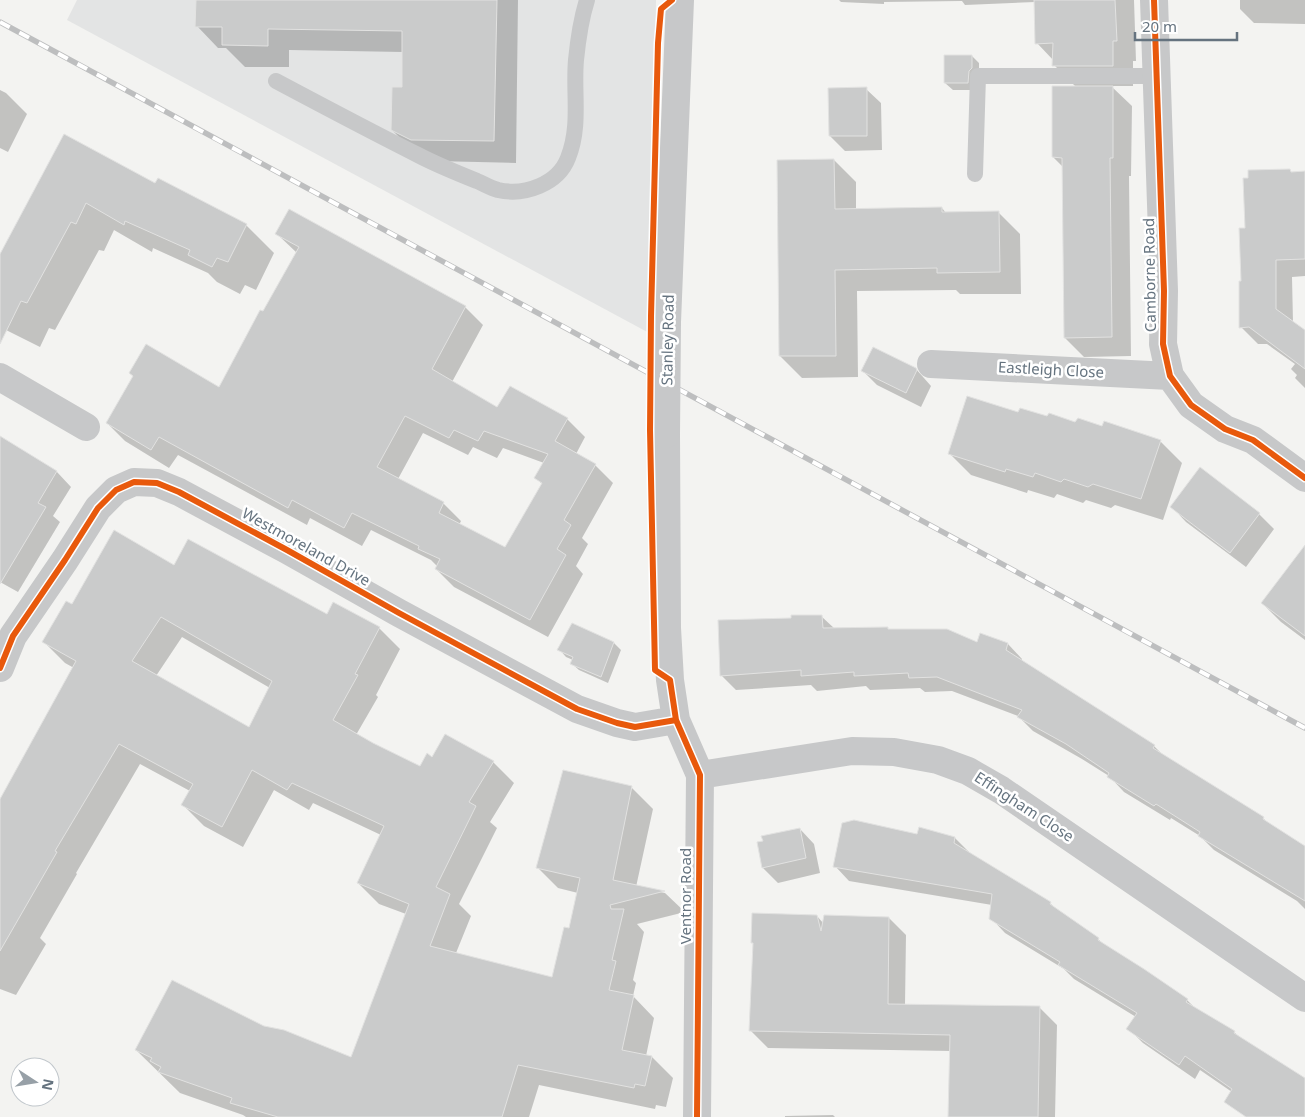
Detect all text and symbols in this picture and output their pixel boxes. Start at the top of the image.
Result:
scale bar [1135,10,1238,42]
text: 20 m [1142,16,1177,36]
street label: Camborne Road [1138,218,1160,332]
street label: Stanley Road [656,294,678,386]
street label: Eastleigh Close [998,356,1105,382]
street label: Westmoreland Drive [239,502,374,590]
street label: Effingham Close [971,767,1078,846]
street label: Ventnor Road [675,848,695,944]
north arrow [10,1057,60,1107]
text: N [38,1077,59,1092]

